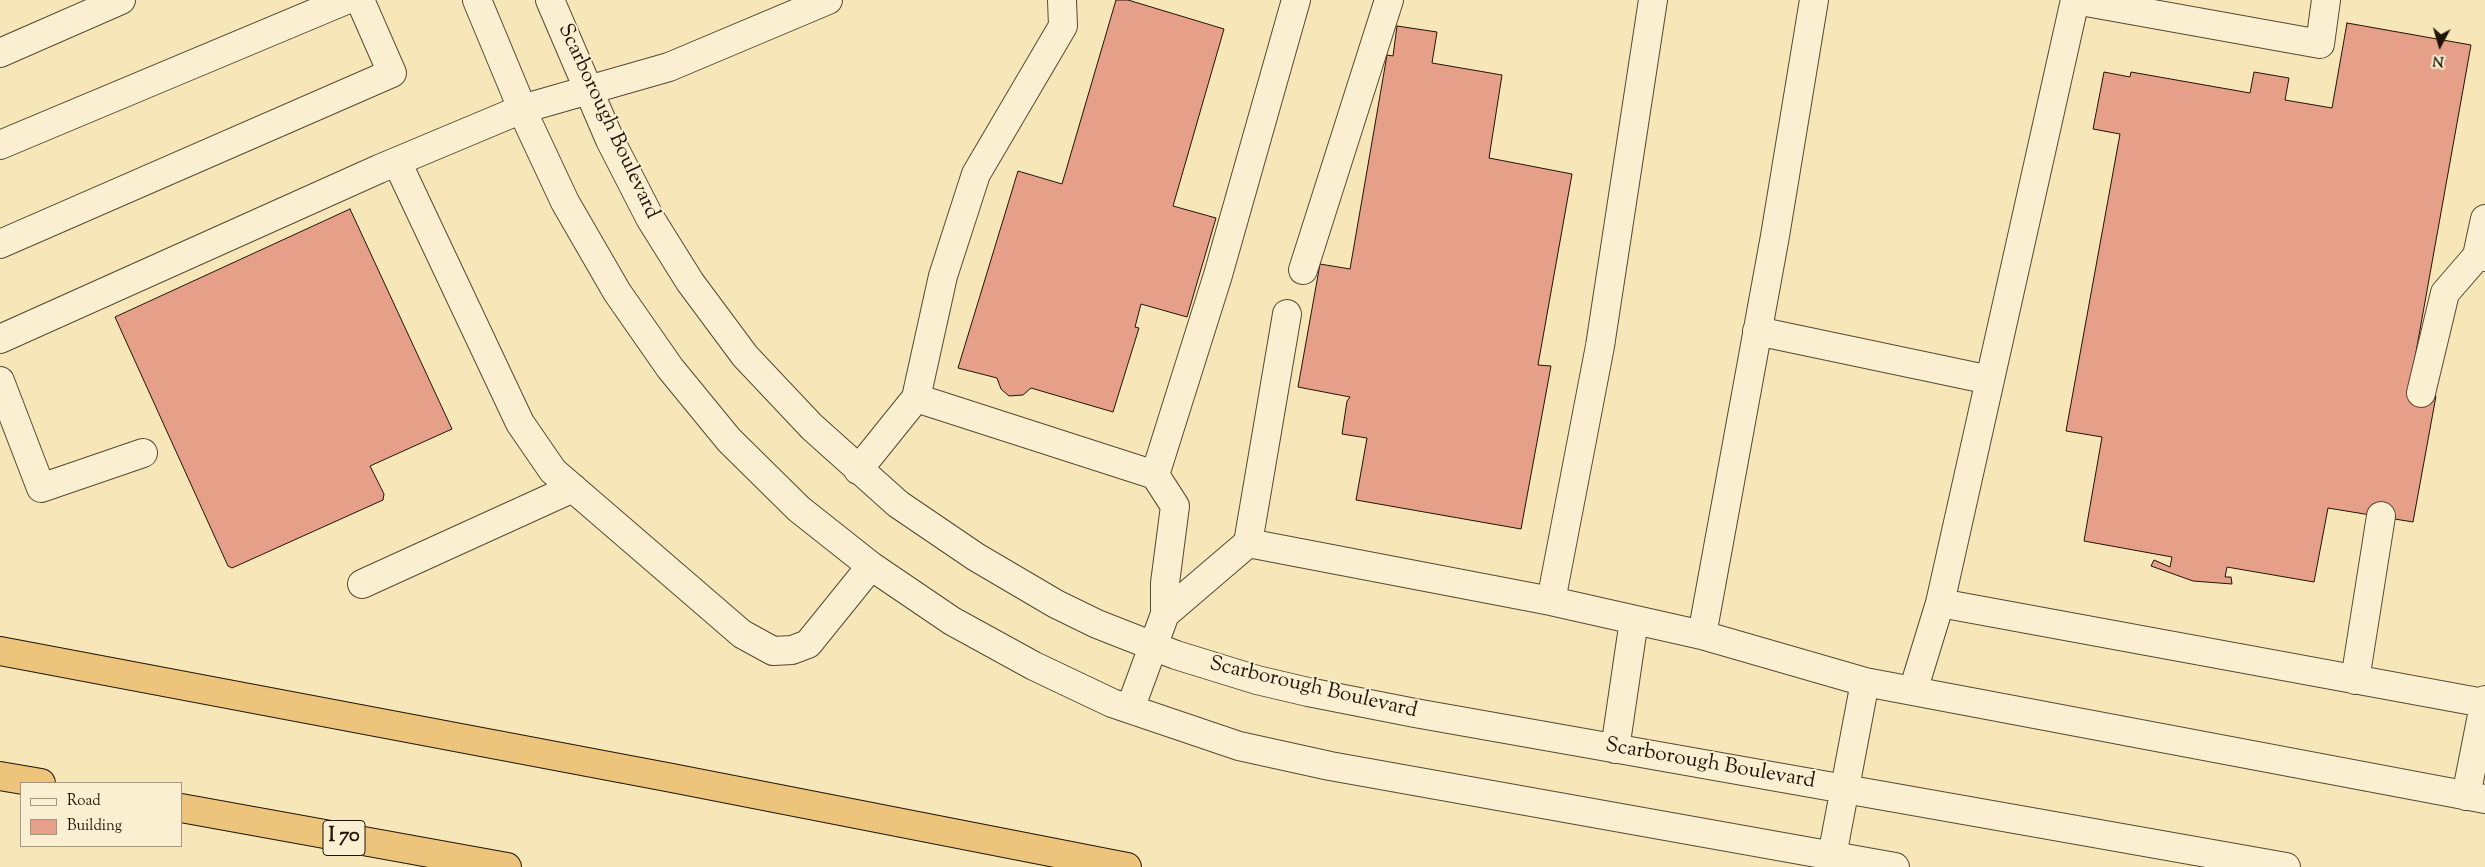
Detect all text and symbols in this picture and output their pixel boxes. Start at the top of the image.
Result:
street label: Scarborough Boulevard [551,20,663,224]
north arrow [2415,20,2465,70]
text: N [2432,49,2445,70]
street label: Scarborough Boulevard [1207,653,1419,725]
street label: Scarborough Boulevard [1603,734,1817,796]
legend [20,782,182,847]
text: Road [67,791,101,812]
text: Building [67,816,122,837]
road number: I 70 [323,820,365,856]

